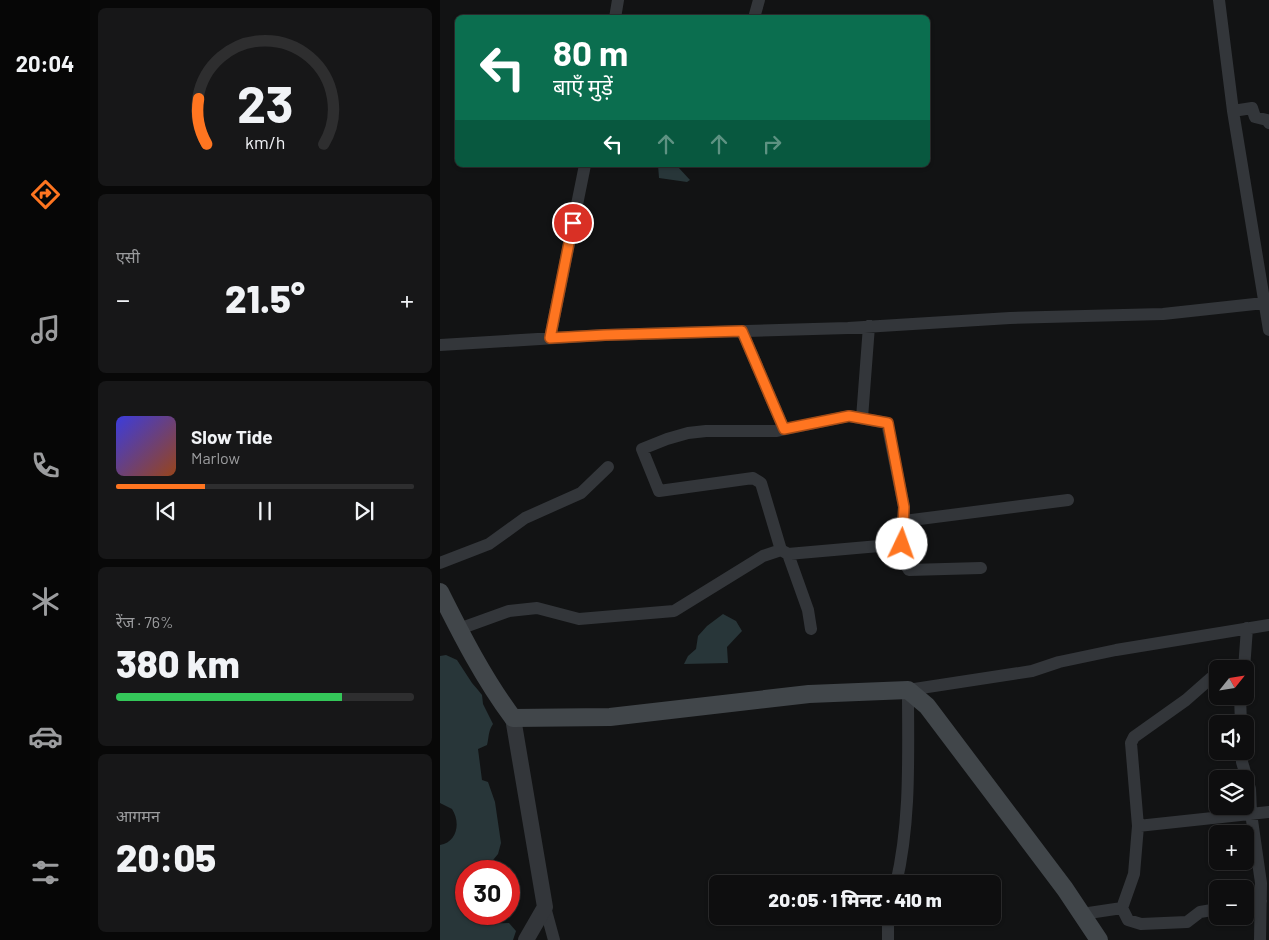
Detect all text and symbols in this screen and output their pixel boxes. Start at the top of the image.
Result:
text: 80 m [553,31,628,73]
icon: left [470,35,535,100]
text: 20:04 [16,50,74,76]
text: 23 [237,71,293,133]
text: बाएँ मुड़ें [553,73,613,99]
icon: left [599,130,627,158]
icon: ahead [652,130,680,158]
icon: ahead [705,130,733,158]
icon: right [758,130,786,158]
text: km/h [245,131,285,153]
icon: directions [28,177,63,212]
pin [552,202,594,244]
icon: arrive [559,209,587,237]
text: एसी [116,247,140,266]
text: 21.5° [225,275,305,321]
text: − [116,282,130,316]
text: + [400,282,414,316]
icon: music [28,312,63,347]
text: Slow Tide [191,425,273,448]
icon: phone [28,448,63,483]
text: Marlow [191,448,240,467]
icon: previous [152,497,180,525]
icon: pause [251,497,279,525]
icon: next [350,497,378,525]
position arrow [875,517,927,569]
icon: climate [28,584,63,619]
text: रेंज · 76% [116,612,174,631]
text: 380 km [116,640,240,686]
north arrow [1209,660,1254,705]
map controls [1209,660,1254,925]
button: sound [1209,715,1254,760]
icon: car [28,719,63,754]
button: layers [1209,770,1254,815]
text: आगमन [116,806,160,825]
button: + [1209,825,1254,870]
text: 20:05 [116,834,216,880]
icon: filters [28,855,63,890]
speed limit sign: 30 [455,860,520,925]
button: − [1209,880,1254,925]
text: 20:05 · 1 मिनट · 410 m [768,888,942,911]

